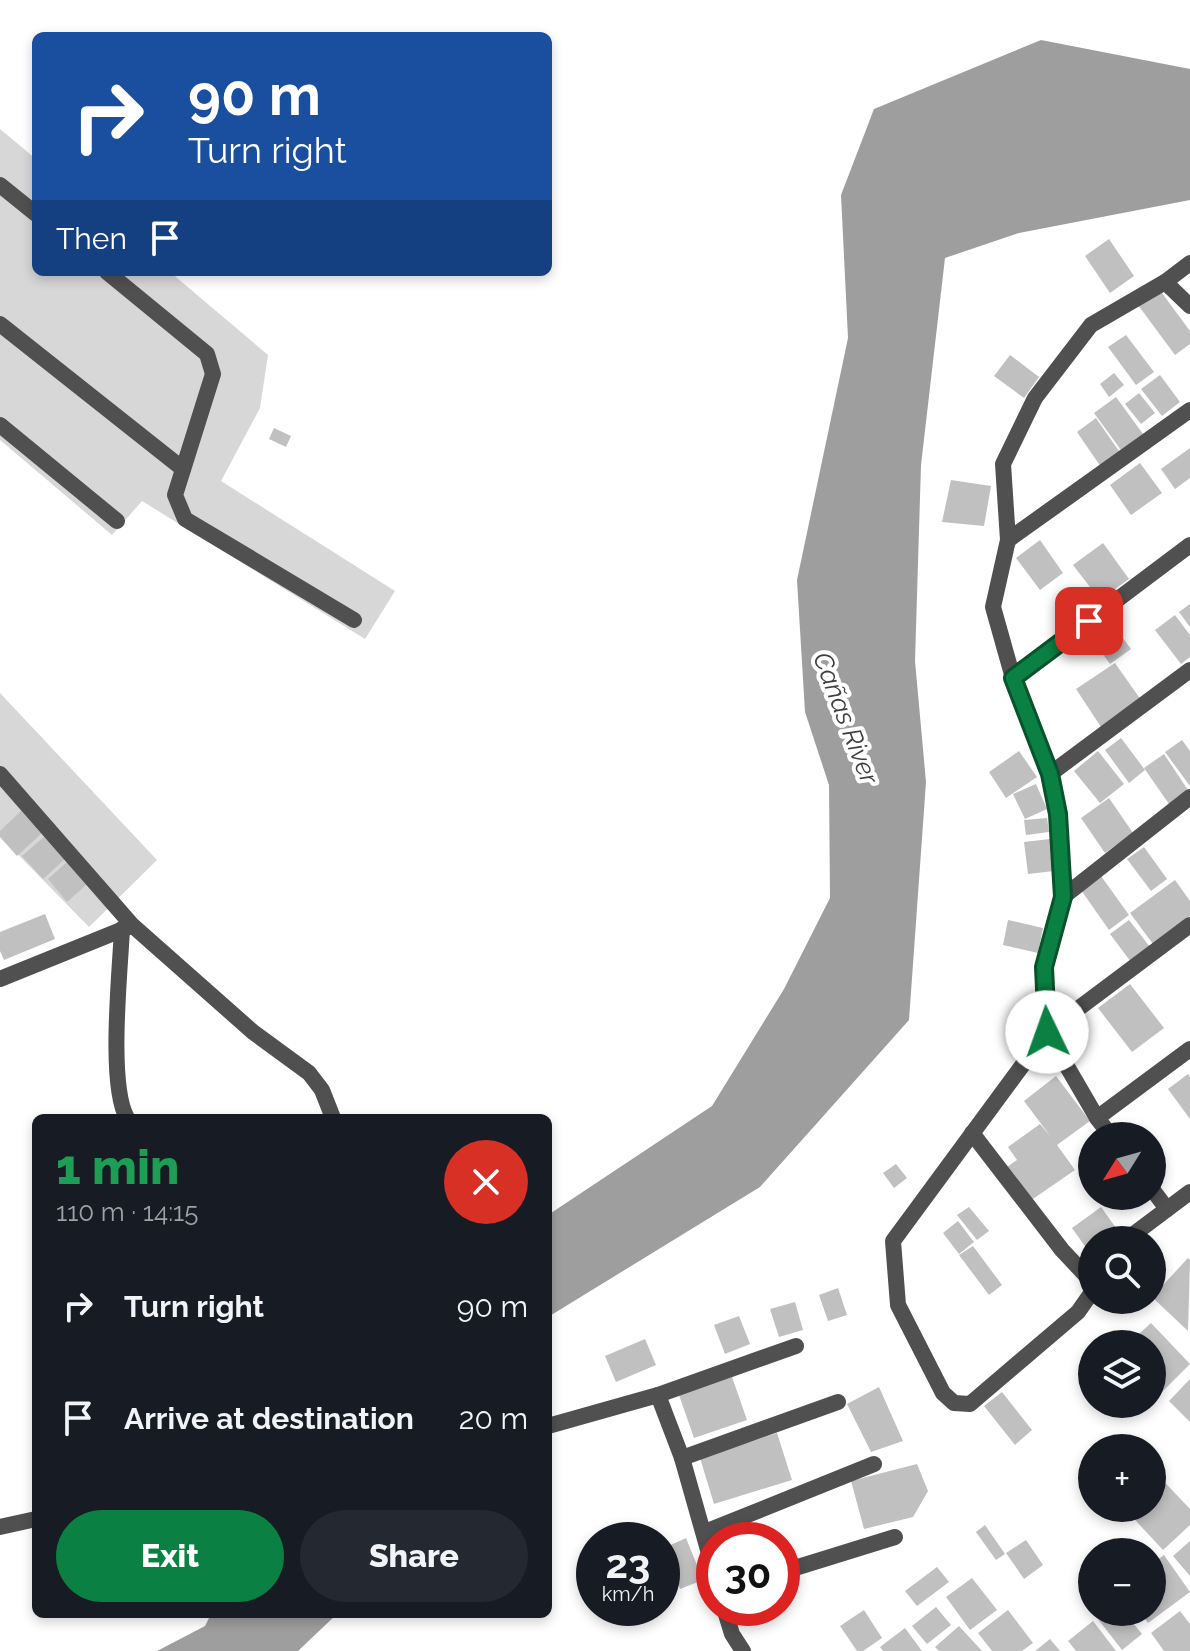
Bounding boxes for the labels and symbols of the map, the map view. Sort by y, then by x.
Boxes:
pin [1055,587,1123,655]
water label: Cañas River [807,648,885,789]
position arrow [1005,990,1089,1074]
north arrow [1078,1122,1166,1210]
speed limit sign: 30 [696,1522,800,1626]

